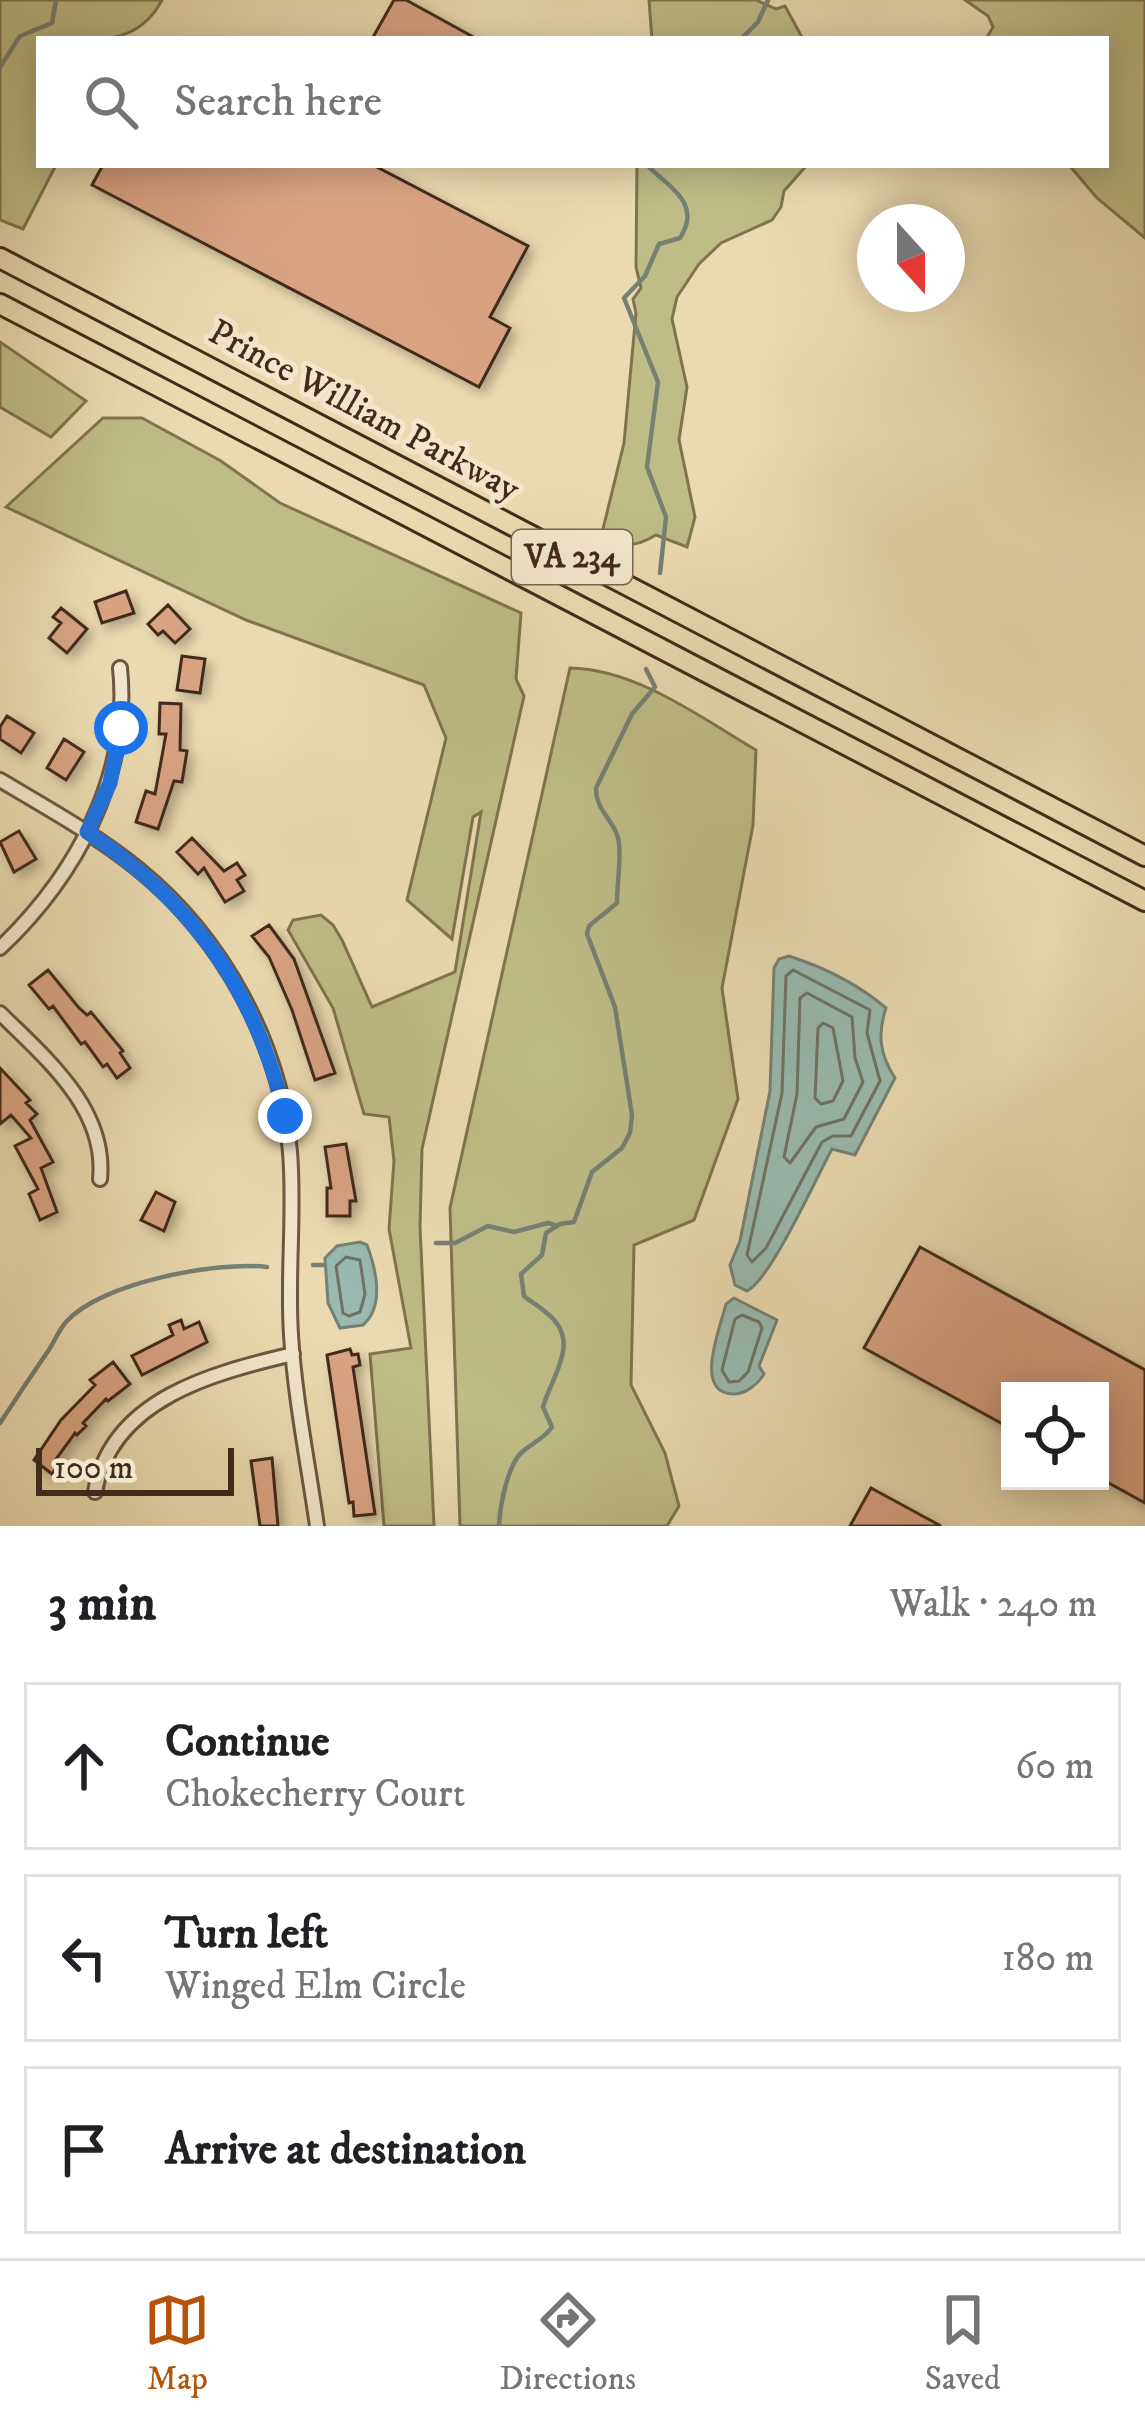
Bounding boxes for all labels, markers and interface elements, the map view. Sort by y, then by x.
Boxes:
search box [36,36,1109,168]
icon: search [78,69,144,135]
text: Search here [174,74,382,130]
north arrow [857,204,965,312]
street label: Prince William Parkway [201,310,528,513]
road number: VA 234 [512,530,632,584]
route start [94,701,148,755]
route end [258,1089,312,1143]
map controls [1001,1382,1109,1490]
button: locate [1001,1382,1109,1490]
scale bar [36,1442,234,1495]
text: 100 m [54,1448,133,1489]
text: 3 min [48,1572,156,1636]
text: Walk · 240 m [890,1580,1097,1629]
text: Continue [165,1714,330,1770]
icon: ahead [51,1733,117,1799]
text: 60 m [1015,1742,1094,1791]
text: Chokecherry Court [165,1770,465,1819]
text: Turn left [165,1906,328,1962]
icon: left [51,1925,117,1991]
text: 180 m [1002,1934,1094,1983]
text: Winged Elm Circle [165,1962,466,2011]
icon: arrive [51,2117,117,2183]
text: Arrive at destination [165,2122,526,2178]
tab: Map [144,2287,210,2400]
tab: Directions [499,2287,636,2400]
tab: Saved [925,2287,1001,2400]

